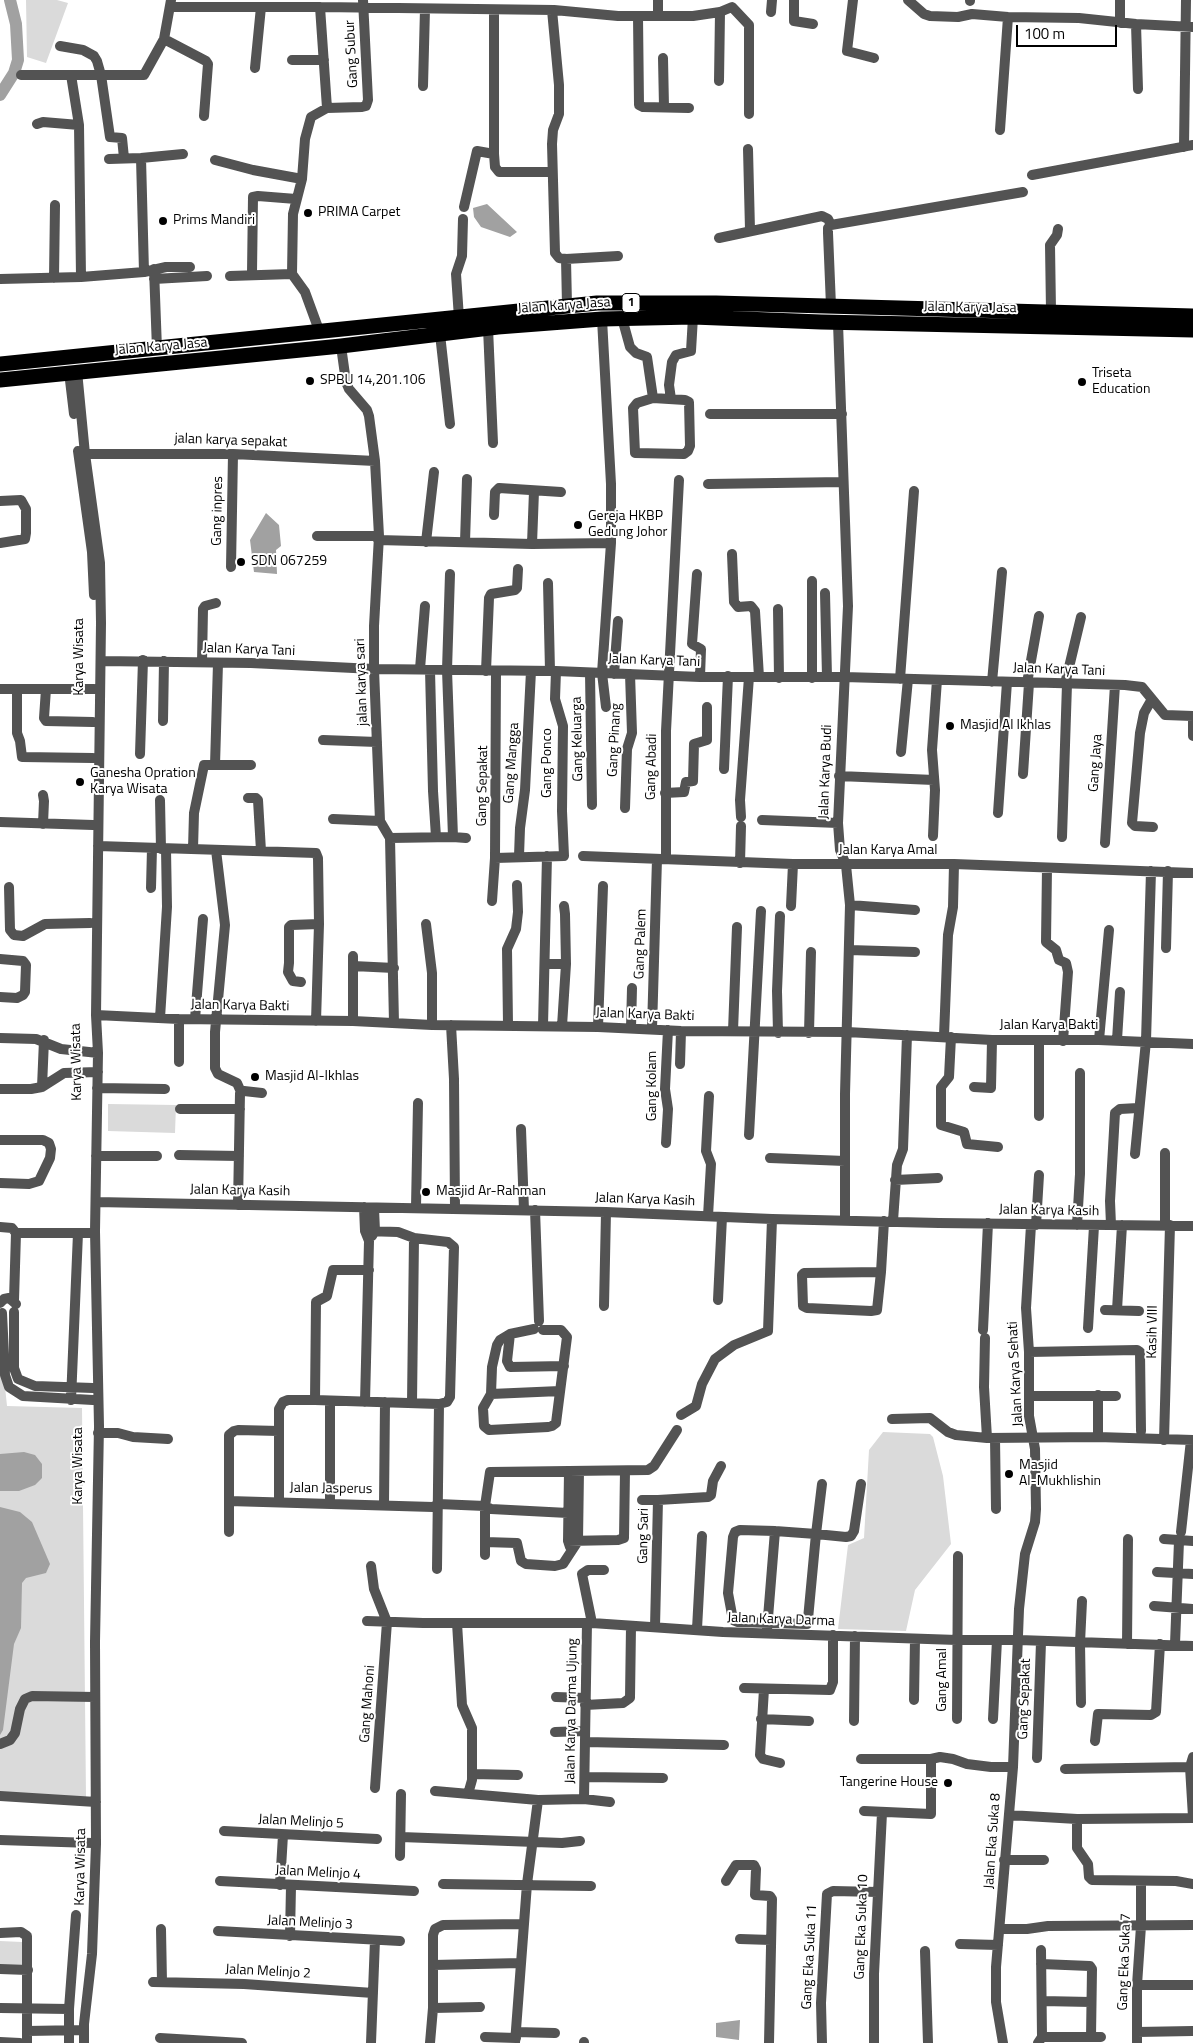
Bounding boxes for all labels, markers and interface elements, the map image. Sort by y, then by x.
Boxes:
scale bar [1018,15,1119,47]
street label: Gang Subur [342,20,362,88]
text: 100 m [1024,22,1065,45]
place label: PRIMA Carpet [318,205,400,221]
marker: PRIMA Carpet [302,207,314,219]
place label: Prims Mandiri [173,213,255,229]
marker: Prims Mandiri [157,215,169,227]
street label: Jalan Karya Jasa [517,294,611,318]
road number: 1 [622,294,640,312]
street label: Jalan Karya Jasa [923,299,1017,317]
street label: Jalan Karya Jasa [114,335,208,359]
place label: Triseta Education [1092,366,1150,398]
place label: SPBU 14,201.106 [320,373,425,389]
marker: SPBU 14,201.106 [304,375,316,387]
marker: Triseta Education [1076,376,1088,388]
street label: jalan karya sepakat [174,431,288,451]
street label: Gang inpres [209,476,227,546]
place label: Gereja HKBP Gedung Johor [588,509,667,542]
marker: Gereja HKBP Gedung Johor [572,519,584,531]
place label: SDN 067259 [251,554,327,570]
marker: SDN 067259 [235,556,247,568]
street label: Karya Wisata [72,618,88,696]
street label: jalan karya sari [352,638,372,726]
street label: Jalan Karya Tani [203,640,295,660]
street label: Jalan Karya Tani [608,651,700,671]
street label: Jalan Karya Tani [1013,660,1105,680]
street label: Gang Keluarga [569,696,587,782]
street label: Gang Pinang [605,703,625,777]
place label: Masjid Al Ikhlas [960,718,1051,734]
marker: Masjid Al Ikhlas [944,720,956,732]
street label: Gang Mangga [501,722,523,804]
street label: Jalan Karya Budi [816,724,836,820]
street label: Gang Ponco [540,728,556,798]
street label: Gang Jaya [1086,733,1106,793]
street label: Gang Abadi [643,734,661,800]
street label: Gang Sepakat [474,745,492,827]
place label: Ganesha Opration Karya Wisata [90,766,196,799]
marker: Ganesha Opration Karya Wisata [74,776,86,788]
street label: Jalan Karya Amal [839,843,937,859]
street label: Gang Palem [631,908,651,980]
street label: Jalan Karya Bakti [190,997,290,1015]
street label: Jalan Karya Bakti [595,1005,695,1025]
street label: Jalan Karya Bakti [1000,1018,1098,1034]
street label: Karya Wisata [68,1023,86,1101]
street label: Gang Kolam [645,1051,661,1121]
place label: Masjid Al-Ikhlas [265,1069,359,1085]
marker: Masjid Al-Ikhlas [249,1071,261,1083]
street label: Jalan Karya Kasih [190,1182,290,1200]
place label: Masjid Ar-Rahman [436,1184,546,1200]
marker: Masjid Ar-Rahman [420,1186,432,1198]
street label: Jalan Karya Kasih [594,1190,696,1210]
street label: Jalan Karya Kasih [999,1202,1099,1220]
street label: Kasih VIII [1144,1305,1162,1359]
street label: Jalan Karya Sehati [1005,1321,1027,1427]
street label: Karya Wisata [71,1427,87,1505]
place label: Masjid Al-Mukhlishin [1019,1458,1101,1490]
marker: Masjid Al-Mukhlishin [1003,1468,1015,1480]
street label: Jalan Jasperus [290,1480,372,1498]
street label: Gang Sari [635,1508,653,1564]
street label: Jalan Karya Darma [727,1610,835,1630]
street label: Jalan Karya Darma Ujung [562,1638,582,1784]
street label: Gang Amal [935,1648,951,1712]
street label: Gang Sepakat [1015,1658,1035,1740]
street label: Gang Mahoni [357,1665,379,1743]
place label: Tangerine House [840,1775,938,1791]
marker: Tangerine House [942,1777,954,1789]
street label: Jalan Eka Suka 8 [981,1793,1005,1889]
street label: Jalan Melinjo 5 [258,1811,344,1833]
street label: Karya Wisata [72,1828,90,1906]
street label: Jalan Melinjo 4 [275,1862,361,1884]
street label: Gang Eka Suka 10 [852,1874,872,1980]
street label: Gang Eka Suka 11 [799,1904,821,2010]
street label: Jalan Melinjo 3 [267,1912,353,1934]
street label: Gang Eka Suka 7 [1115,1913,1135,2011]
street label: Jalan Melinjo 2 [225,1961,311,1983]

